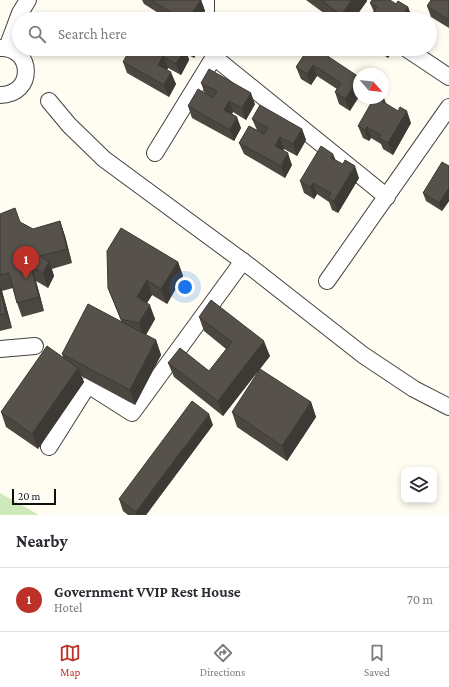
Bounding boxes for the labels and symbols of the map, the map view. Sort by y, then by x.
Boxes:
north arrow [353,68,389,104]
pin: 1 [13,246,39,279]
your location [175,277,195,297]
scale bar [12,487,56,506]

